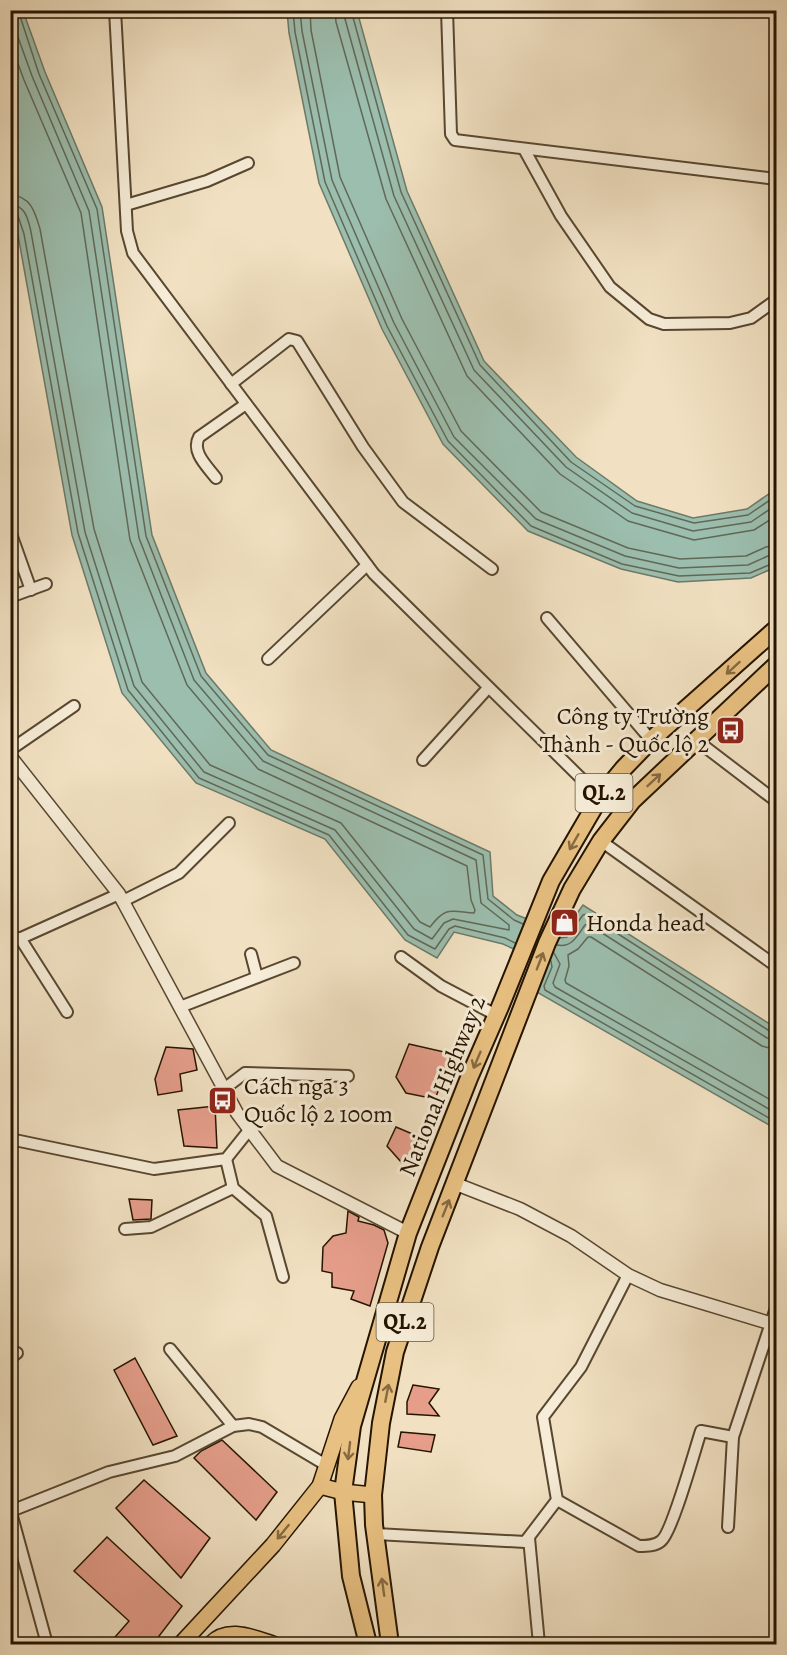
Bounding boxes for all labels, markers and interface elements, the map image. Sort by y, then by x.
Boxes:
one-way arrow [726,661,741,675]
place label: Công ty Trường Thành - Quốc lộ 2 [540,700,709,760]
bus stop icon: Công ty Trường Thành - Quốc lộ 2 [714,714,746,746]
one-way arrow [647,773,662,787]
road number: QL.2 [576,774,632,812]
one-way arrow [568,833,580,850]
shop icon: Honda head [549,907,581,939]
place label: Honda head [586,907,705,939]
one-way arrow [536,952,547,971]
street label: National Highway 2 [391,991,493,1181]
one-way arrow [470,1051,481,1069]
place label: Cách ngã 3 Quốc lộ 2 100m [244,1070,393,1130]
bus stop icon: Cách ngã 3 Quốc lộ 2 100m [207,1084,239,1116]
one-way arrow [441,1199,452,1218]
road number: QL.2 [376,1303,434,1341]
one-way arrow [382,1384,393,1404]
one-way arrow [343,1441,354,1461]
one-way arrow [277,1523,290,1539]
one-way arrow [377,1577,388,1597]

